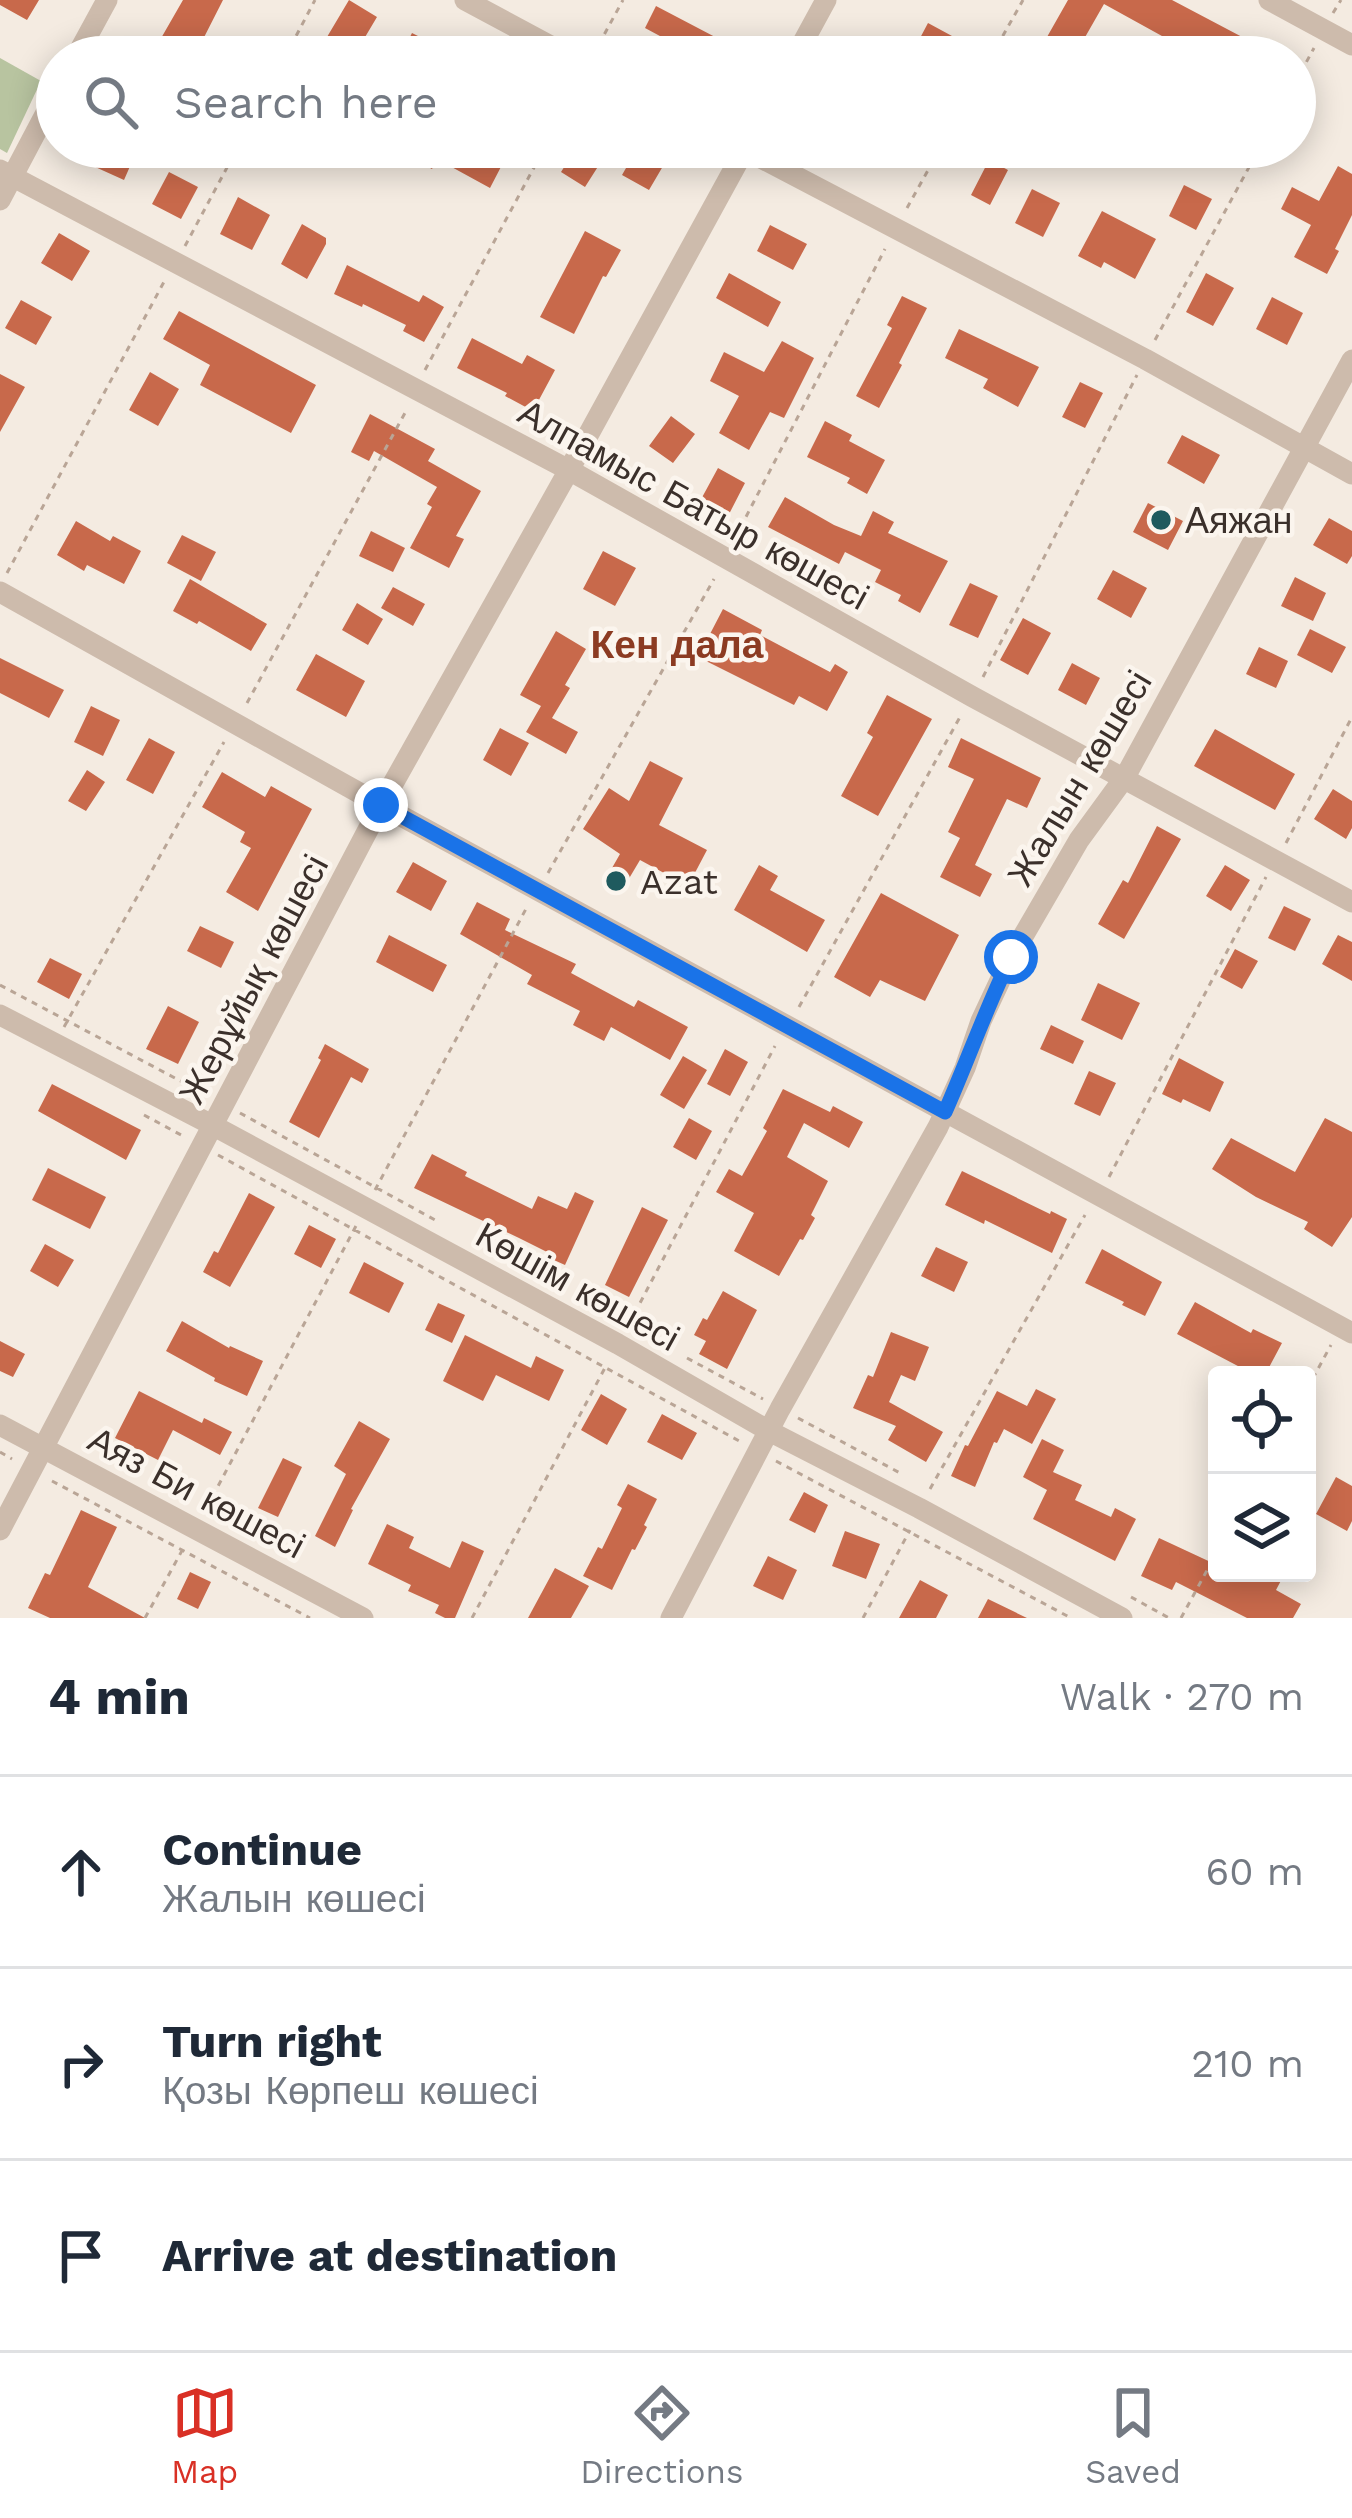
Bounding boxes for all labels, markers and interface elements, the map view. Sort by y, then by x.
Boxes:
search box [36,36,1316,168]
icon: search [78,69,144,135]
text: Search here [174,76,438,129]
street label: Алпамыс Батыр көшесі [511,391,876,619]
place label: Аяжан [1185,500,1293,542]
marker: Аяжан [1148,507,1174,533]
district label: Кен дала [590,622,764,667]
street label: Жалын көшесі [999,663,1161,894]
route end [354,778,408,832]
street label: Жерұйық көшесі [171,848,337,1111]
place label: Azat [640,861,718,903]
marker: Azat [603,868,629,894]
route start [984,930,1038,984]
street label: Көшім көшесі [469,1214,686,1360]
map controls [1208,1366,1316,1582]
button: locate [1208,1366,1316,1474]
street label: Аяз Би көшесі [81,1418,312,1568]
button: layers [1208,1474,1316,1582]
text: 4 min [48,1667,190,1726]
text: Walk · 270 m [1060,1674,1304,1719]
text: Continue [162,1823,362,1876]
icon: ahead [48,1839,114,1905]
text: 60 m [1206,1849,1304,1894]
text: Жалын көшесі [162,1876,426,1921]
text: Turn right [162,2015,382,2068]
icon: right [48,2031,114,2097]
text: 210 m [1191,2041,1304,2086]
text: Қозы Көрпеш көшесі [162,2068,539,2113]
icon: arrive [48,2223,114,2289]
text: Arrive at destination [162,2229,617,2282]
tab: Map [171,2380,238,2491]
tab: Directions [580,2380,743,2491]
tab: Saved [1085,2380,1181,2491]

